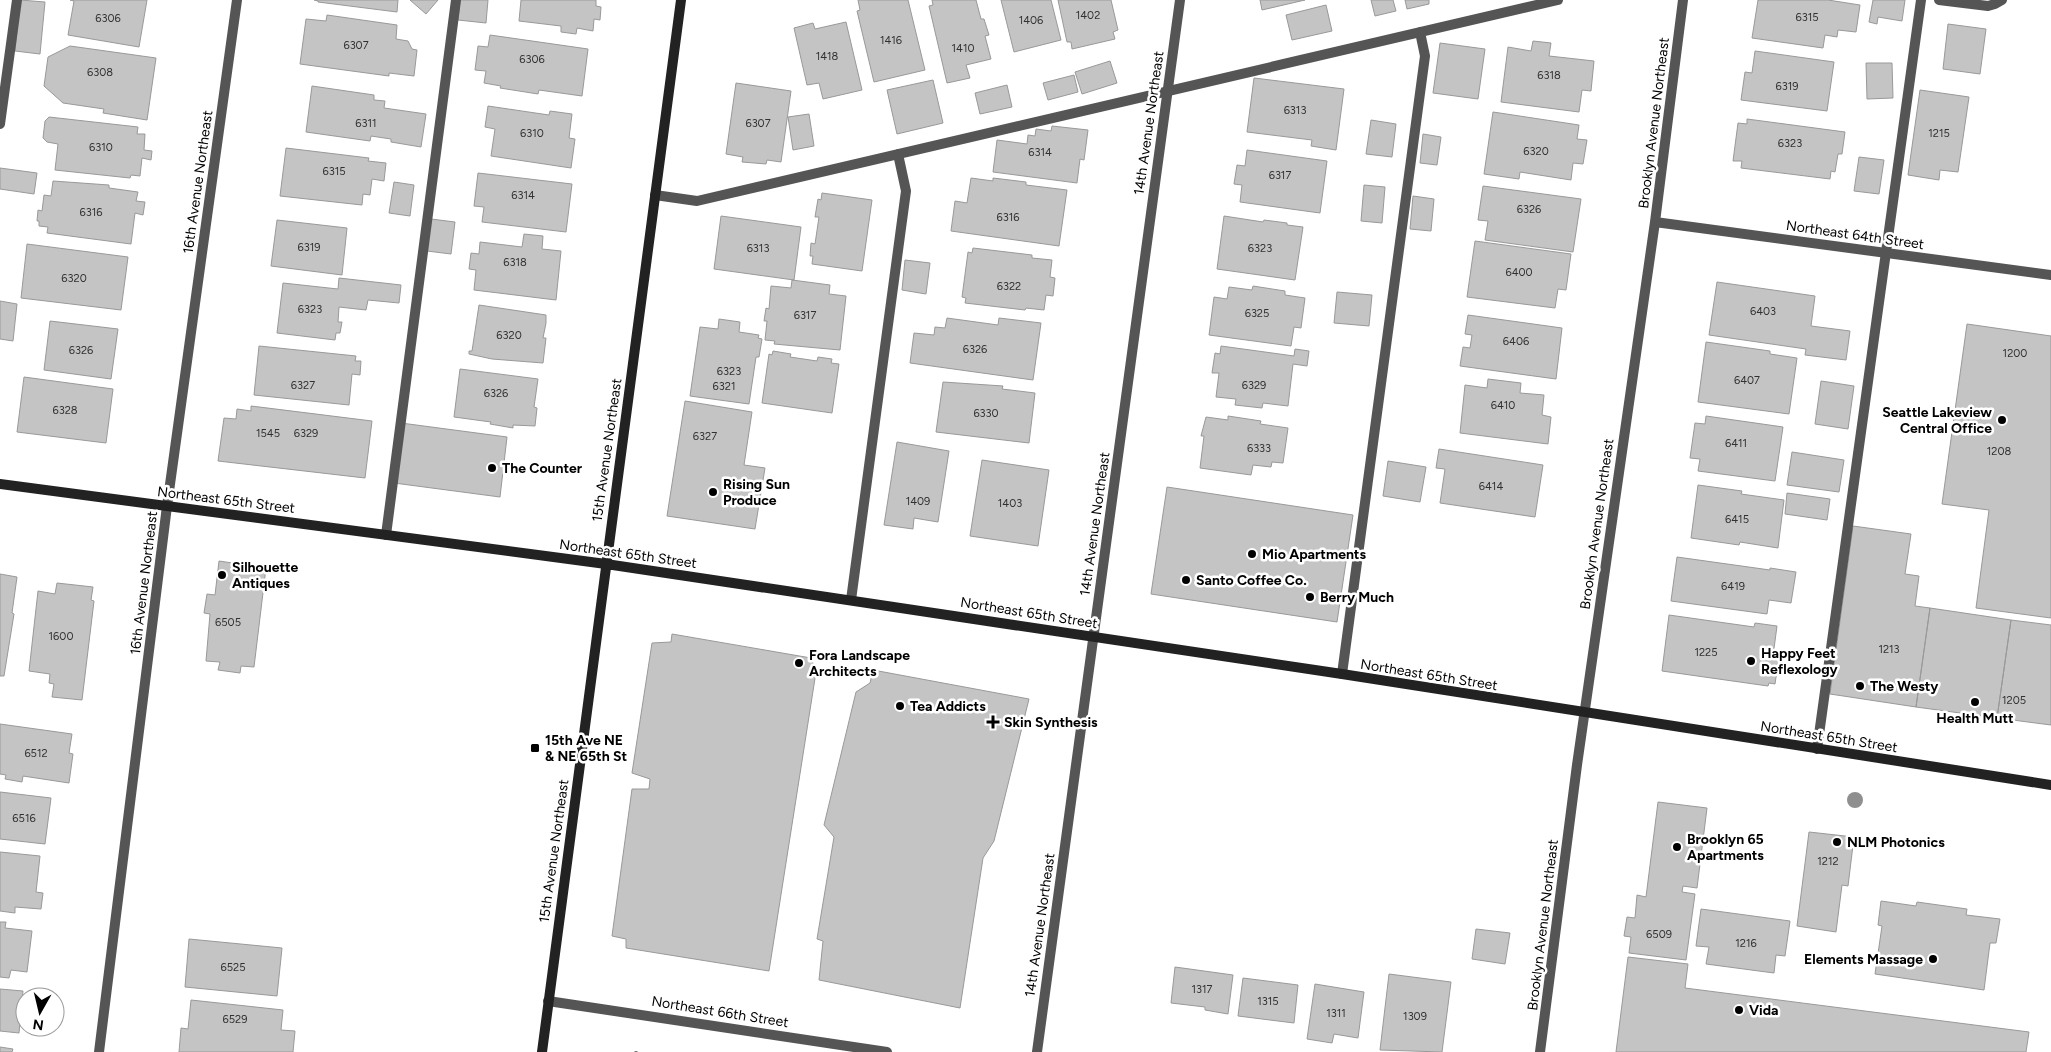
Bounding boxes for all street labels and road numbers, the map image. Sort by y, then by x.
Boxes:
street label: Brooklyn Avenue Northeast [1635,36,1673,210]
street label: 14th Avenue Northeast [1130,50,1168,196]
street label: 16th Avenue Northeast [180,109,216,255]
street label: Northeast 64th Street [1785,217,1925,253]
street label: 15th Avenue Northeast [589,377,625,523]
street label: Brooklyn Avenue Northeast [1577,438,1617,610]
street label: 14th Avenue Northeast [1076,451,1114,597]
street label: Northeast 65th Street [156,483,296,517]
street label: 16th Avenue Northeast [127,510,161,656]
street label: Northeast 65th Street [558,536,698,572]
street label: Northeast 65th Street [959,594,1099,632]
street label: Northeast 65th Street [1359,656,1499,694]
street label: Northeast 65th Street [1759,718,1899,756]
street label: 15th Avenue Northeast [536,778,572,924]
street label: Brooklyn Avenue Northeast [1524,838,1562,1012]
street label: 14th Avenue Northeast [1021,852,1059,998]
street label: Northeast 66th Street [650,993,790,1031]

